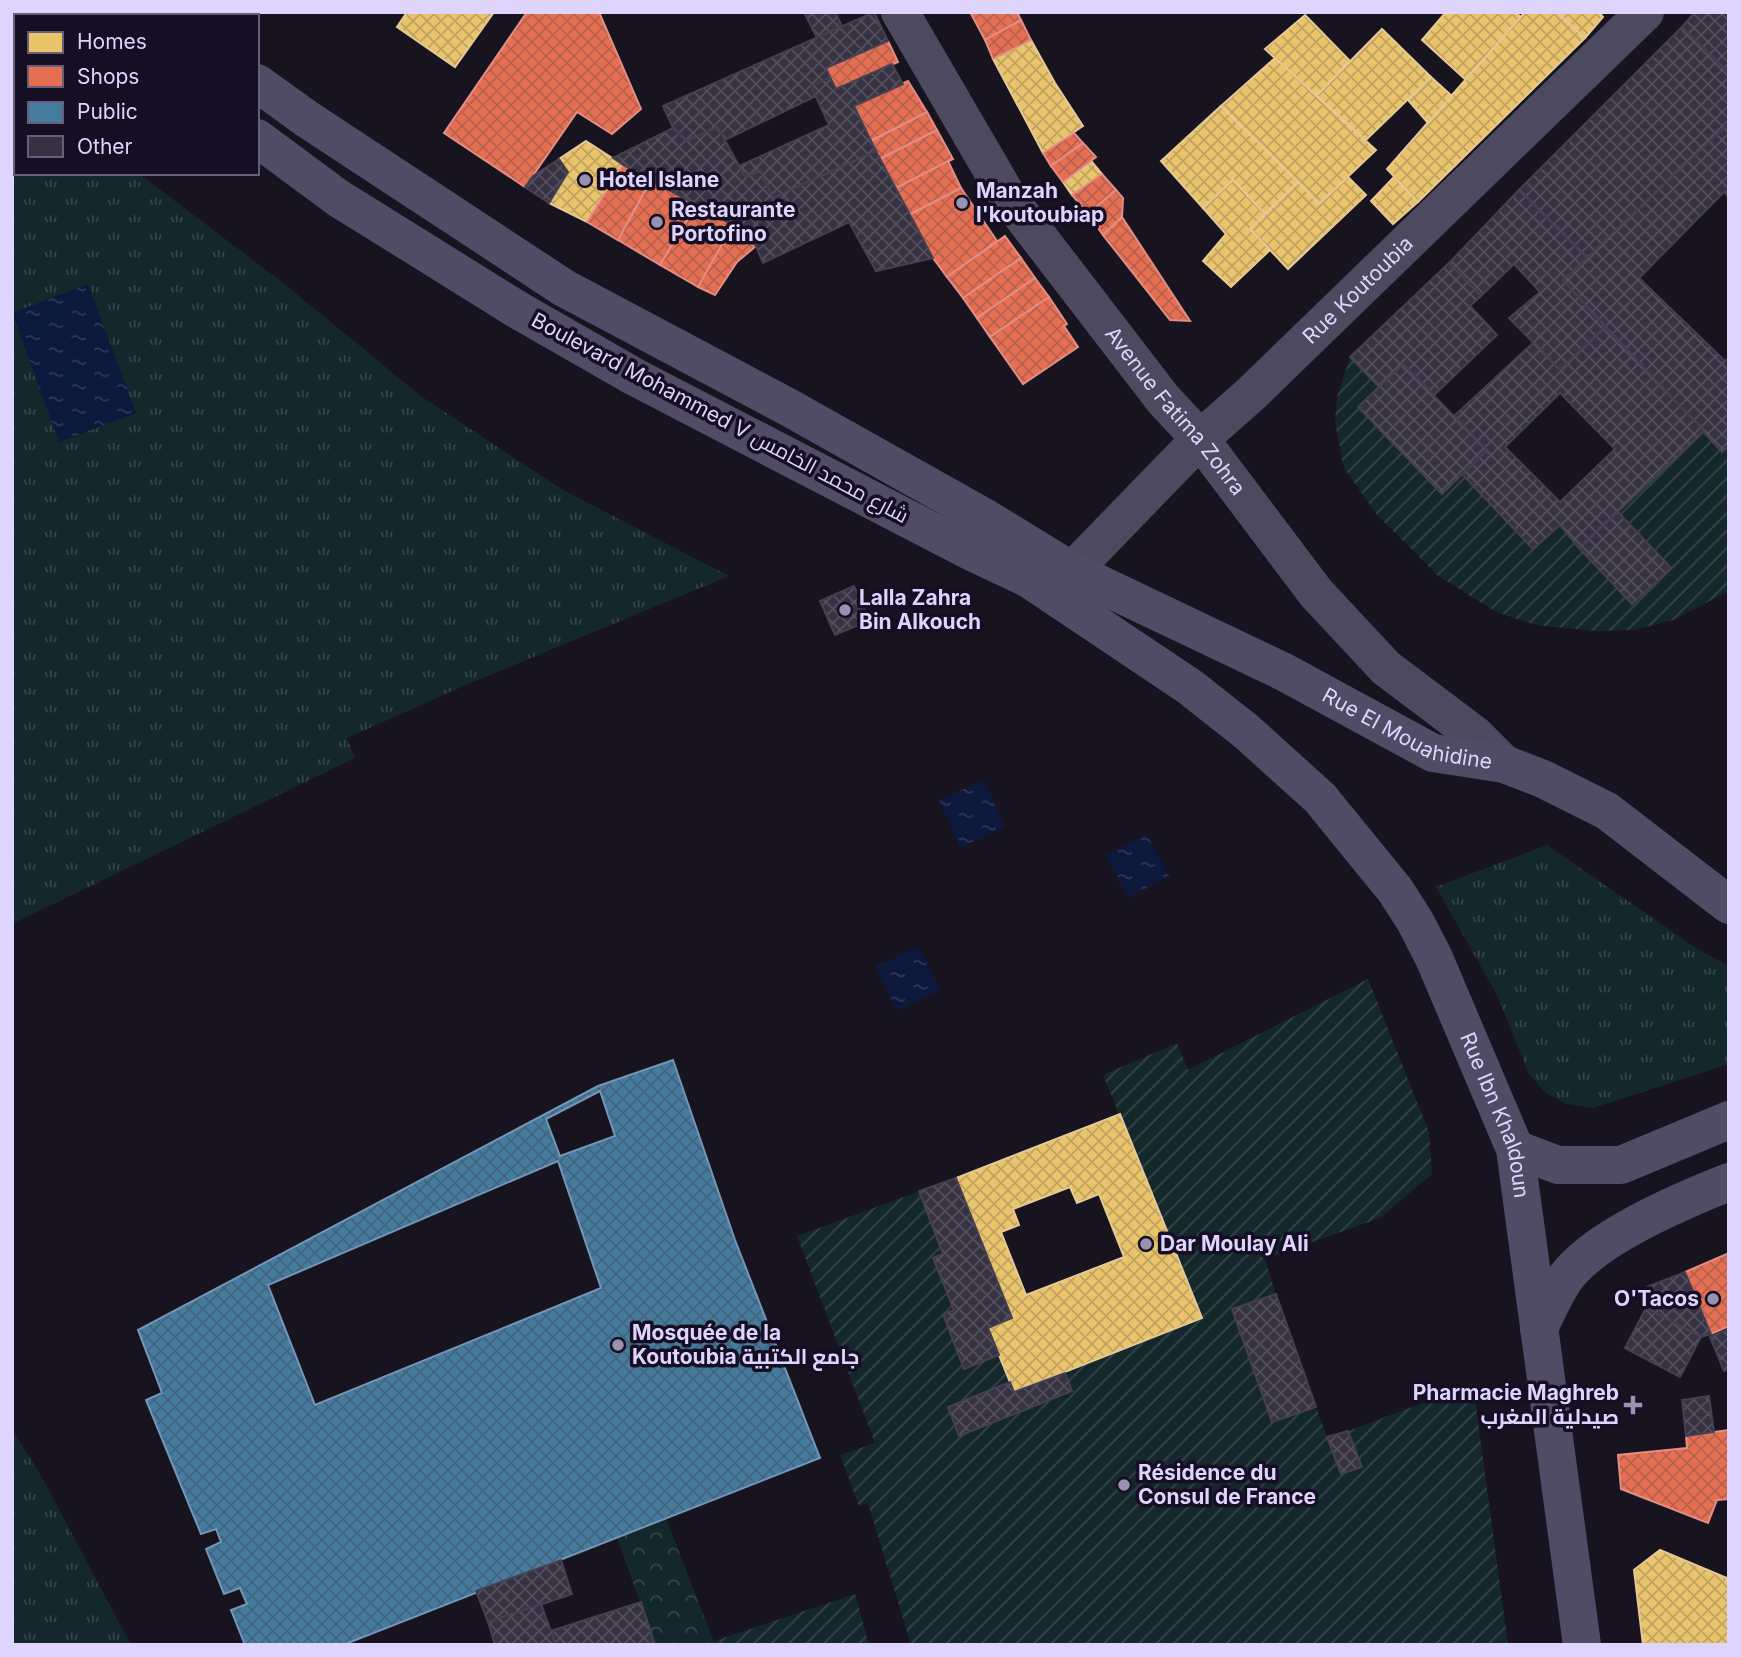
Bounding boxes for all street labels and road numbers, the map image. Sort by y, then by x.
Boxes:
street label: Rue Koutoubia [1297,231,1418,349]
street label: Boulevard Mohammed V شارع محمد الخامس [526,307,913,530]
street label: Avenue Fatima Zohra [1100,322,1251,500]
street label: Rue El Mouahidine [1318,682,1494,774]
street label: Rue Ibn Khaldoun [1455,1029,1534,1200]

